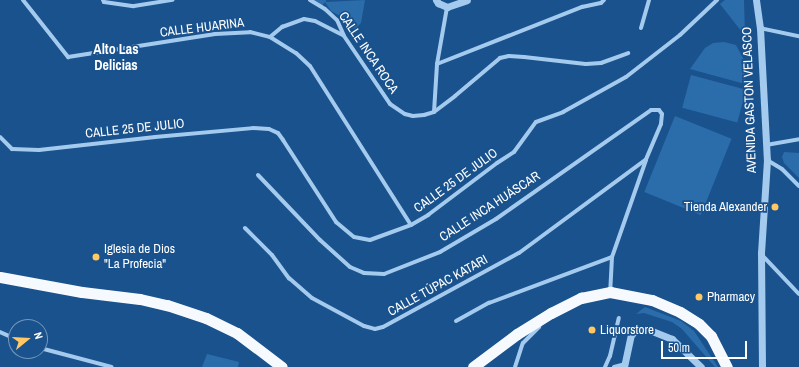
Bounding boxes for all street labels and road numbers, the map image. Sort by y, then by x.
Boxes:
street label: CALLE INCA ROCA [335,9,401,97]
street label: CALLE HUARINA [159,15,245,41]
street label: AVENIDA GASTON VELASCO [740,26,760,174]
street label: CALLE 25 DE JULIO [85,116,185,142]
street label: CALLE 25 DE JULIO [411,145,501,217]
street label: CALLE INCA HUÁSCAR [437,169,543,245]
street label: CALLE TÚPAC KATARI [385,252,491,320]

